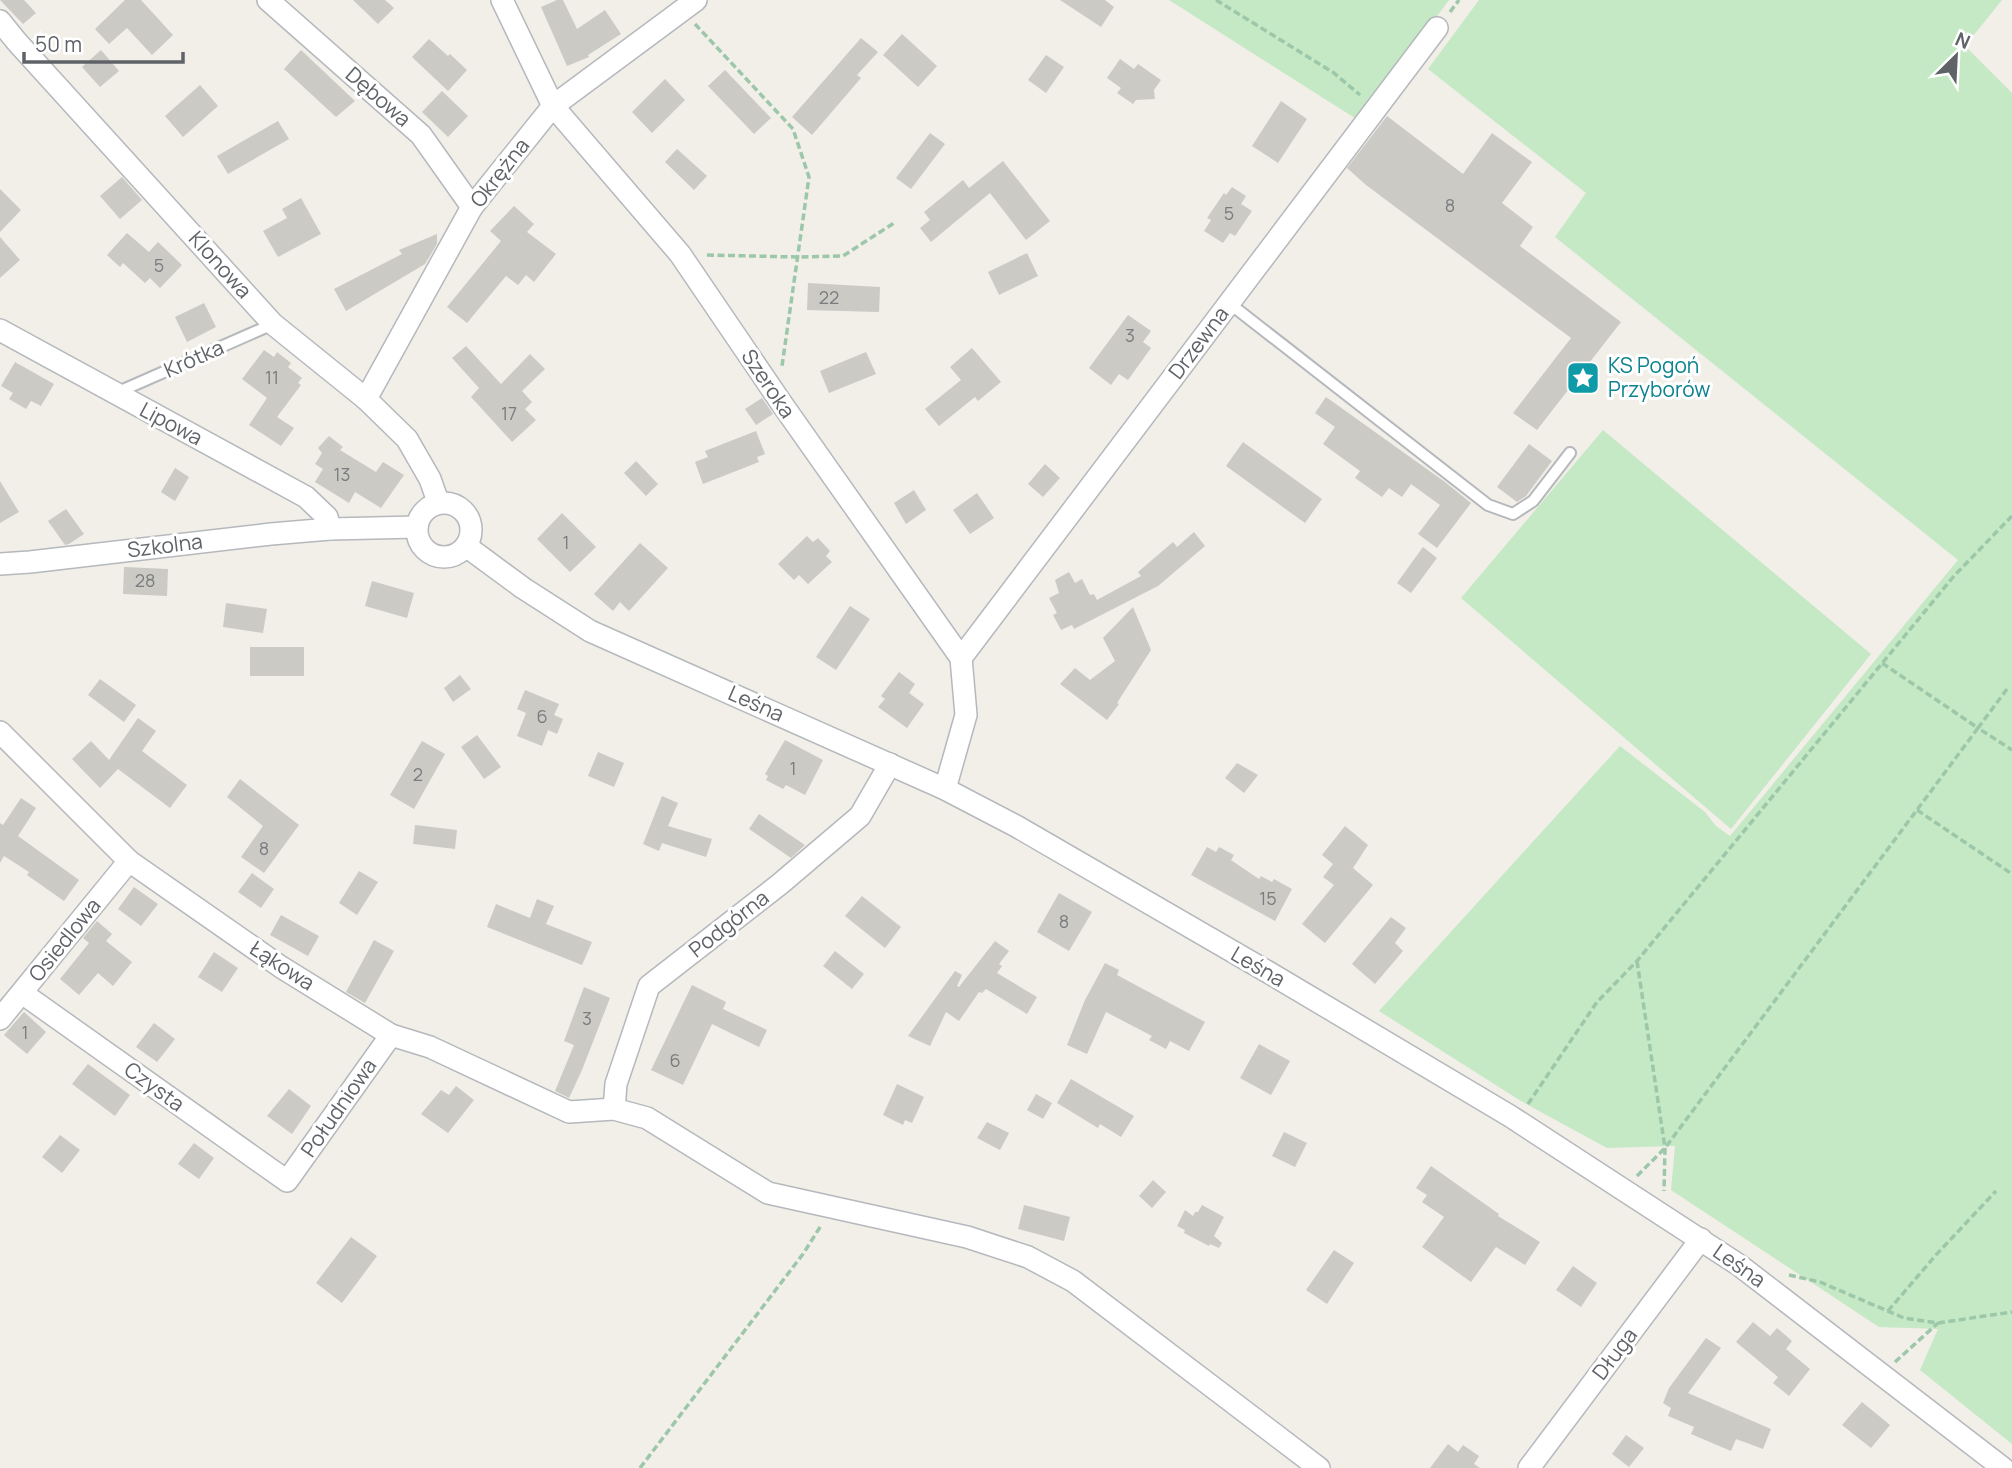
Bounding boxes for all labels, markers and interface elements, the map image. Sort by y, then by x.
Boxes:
scale bar [24,21,184,65]
north arrow [1921,21,1991,91]
text: N [1951,26,1974,55]
text: 50 m [35,30,82,58]
street label: Dębowa [340,60,417,132]
street label: Okrężna [463,132,535,213]
house number: 8 [1445,193,1455,217]
house number: 5 [1224,201,1234,225]
street label: Klonowa [183,225,258,304]
house number: 5 [154,253,164,277]
house number: 22 [819,285,839,309]
street label: Drzewna [1162,300,1235,384]
house number: 3 [1125,323,1135,347]
street label: Krótka [159,333,228,384]
street label: Szeroka [736,344,802,423]
place label: KS Pogoń Przyborów [1608,351,1710,403]
place icon: KS Pogoń Przyborów [1564,359,1602,397]
house number: 11 [265,365,279,389]
street label: Lipowa [135,395,208,451]
house number: 17 [501,401,517,425]
house number: 13 [334,462,350,486]
street label: Szkolna [126,526,204,564]
house number: 1 [562,530,570,554]
house number: 28 [135,568,155,592]
street label: Leśna [724,678,789,728]
house number: 6 [536,704,548,728]
house number: 1 [789,756,797,780]
house number: 2 [413,762,423,786]
house number: 8 [259,836,269,860]
street label: Podgórna [683,883,774,963]
house number: 15 [1259,886,1277,910]
street label: Osiedlowa [22,892,107,987]
house number: 8 [1059,909,1069,933]
street label: Łąkowa [245,934,320,996]
street label: Leśna [1226,939,1291,993]
house number: 3 [582,1006,592,1030]
house number: 1 [21,1020,29,1044]
house number: 6 [669,1048,681,1072]
street label: Południowa [294,1053,382,1162]
street label: Czysta [119,1055,190,1117]
street label: Leśna [1708,1237,1771,1293]
street label: Długa [1585,1322,1643,1385]

